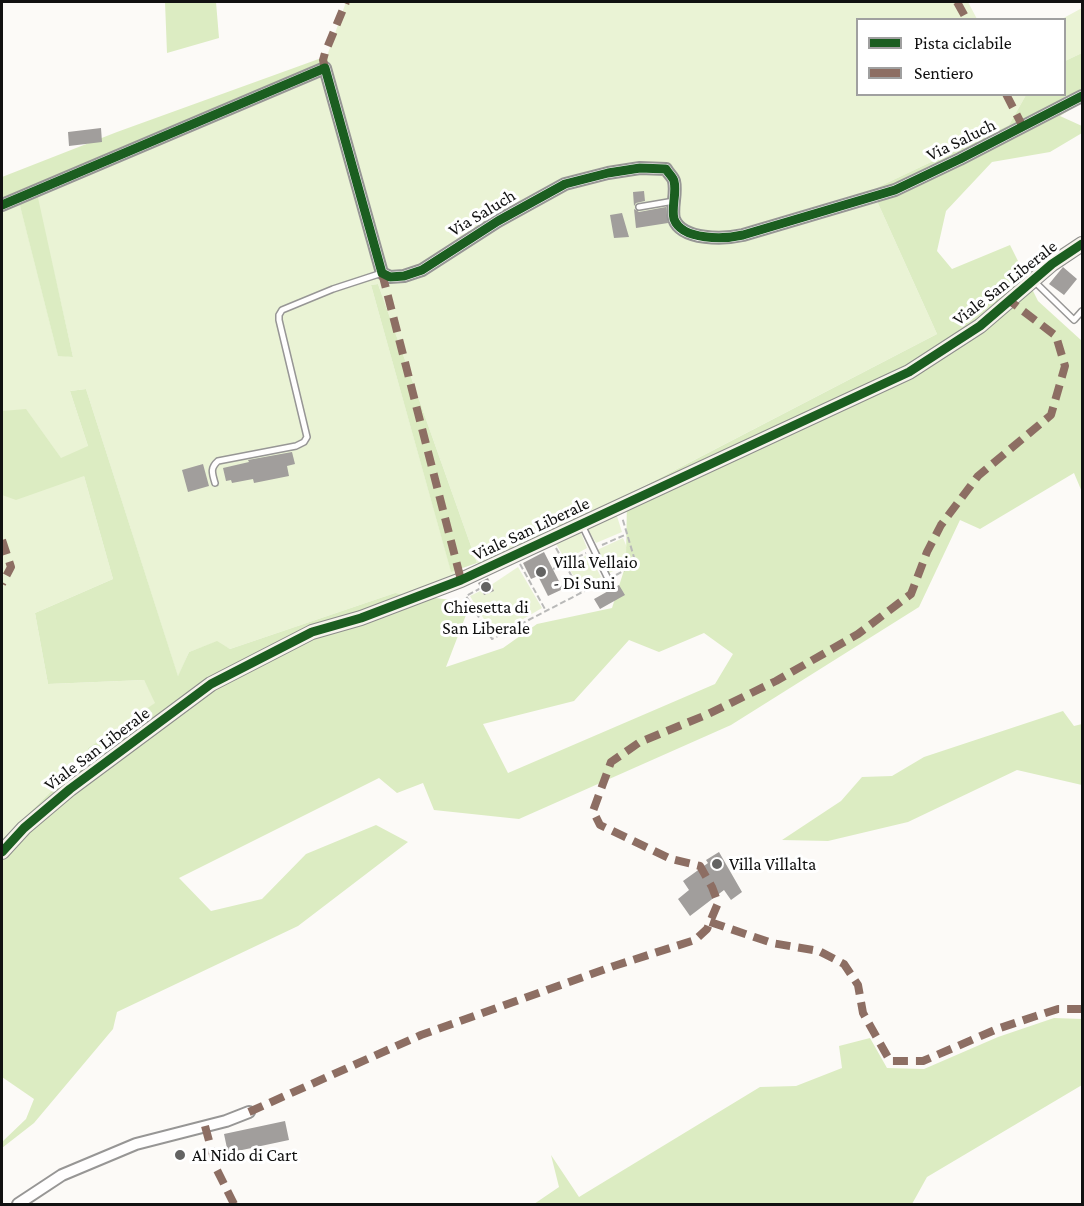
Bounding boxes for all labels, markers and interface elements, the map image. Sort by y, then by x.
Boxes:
legend [856,18,1066,96]
text: Pista ciclabile [914,33,1012,53]
text: Sentiero [914,63,974,83]
street label: Via Saluch [923,114,999,166]
street label: Via Saluch [445,185,519,241]
street label: Viale San Liberale [948,235,1062,331]
street label: Viale San Liberale [469,492,593,566]
place label: Villa Vellaio - Di Suni [553,551,638,594]
marker: Villa Vellaio - Di Suni [534,565,548,579]
marker: Chiesetta di San Liberale [479,580,493,594]
place label: Chiesetta di San Liberale [442,596,530,638]
street label: Viale San Liberale [40,702,154,796]
place label: Villa Villalta [729,853,816,875]
marker: Villa Villalta [710,857,724,871]
place label: Al Nido di Cart [192,1144,297,1166]
marker: Al Nido di Cart [173,1148,187,1162]

